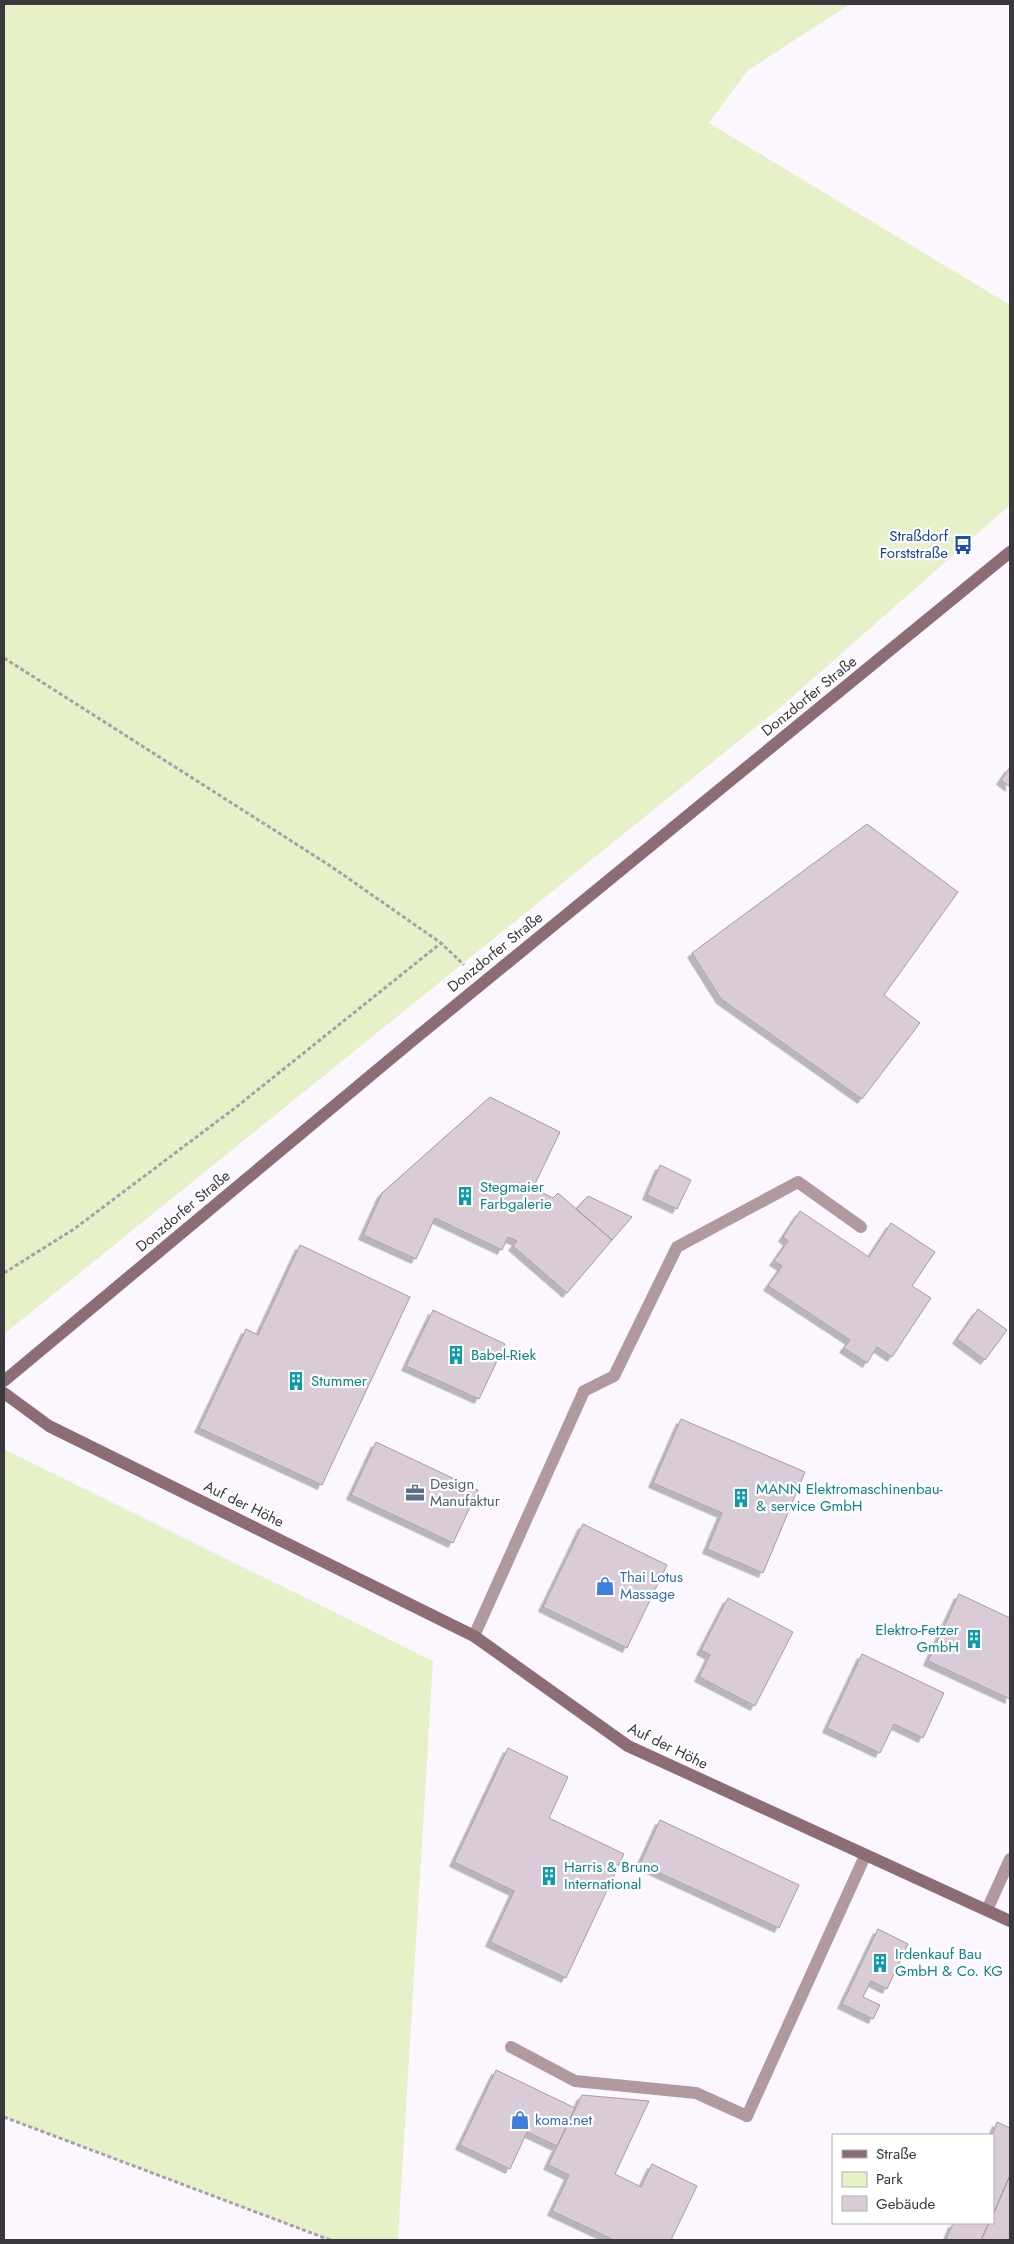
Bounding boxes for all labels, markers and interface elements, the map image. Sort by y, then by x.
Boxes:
place label: Straßdorf Forststraße [880,525,949,564]
bus stop icon: Straßdorf Forststraße [952,534,974,556]
street label: Donzdorfer Straße [757,650,862,741]
street label: Donzdorfer Straße [443,906,548,997]
street label: Donzdorfer Straße [131,1165,235,1257]
place label: Stegmaier Farbgalerie [480,1176,552,1215]
building icon: Stegmaier Farbgalerie [454,1185,476,1207]
building icon: Babel-Riek [445,1344,467,1366]
place label: Babel-Riek [471,1344,536,1366]
building icon: Stummer [285,1370,307,1392]
place label: Stummer [311,1370,368,1392]
place label: Design Manufaktur [430,1473,501,1512]
street label: Auf der Höhe [200,1475,288,1533]
place label: MANN Elektromaschinenbau- & service GmbH [756,1478,944,1517]
office icon: Design Manufaktur [404,1482,426,1504]
building icon: MANN Elektromaschinenbau- & service GmbH [730,1487,752,1509]
place label: Thai Lotus Massage [620,1566,683,1605]
shop icon: Thai Lotus Massage [594,1575,616,1597]
place label: Elektro-Fetzer GmbH [875,1619,960,1658]
building icon: Elektro-Fetzer GmbH [963,1628,985,1650]
street label: Auf der Höhe [624,1717,712,1775]
place label: Harris & Bruno International [564,1856,659,1895]
building icon: Harris & Bruno International [538,1865,560,1887]
place label: Irdenkauf Bau GmbH & Co. KG [895,1943,1003,1982]
building icon: Irdenkauf Bau GmbH & Co. KG [869,1952,891,1974]
shop icon: koma.net [509,2109,531,2131]
place label: koma.net [535,2109,593,2131]
legend [832,2134,994,2224]
text: Straße [876,2143,917,2165]
text: Park [876,2168,903,2190]
text: Gebäude [876,2193,936,2215]

